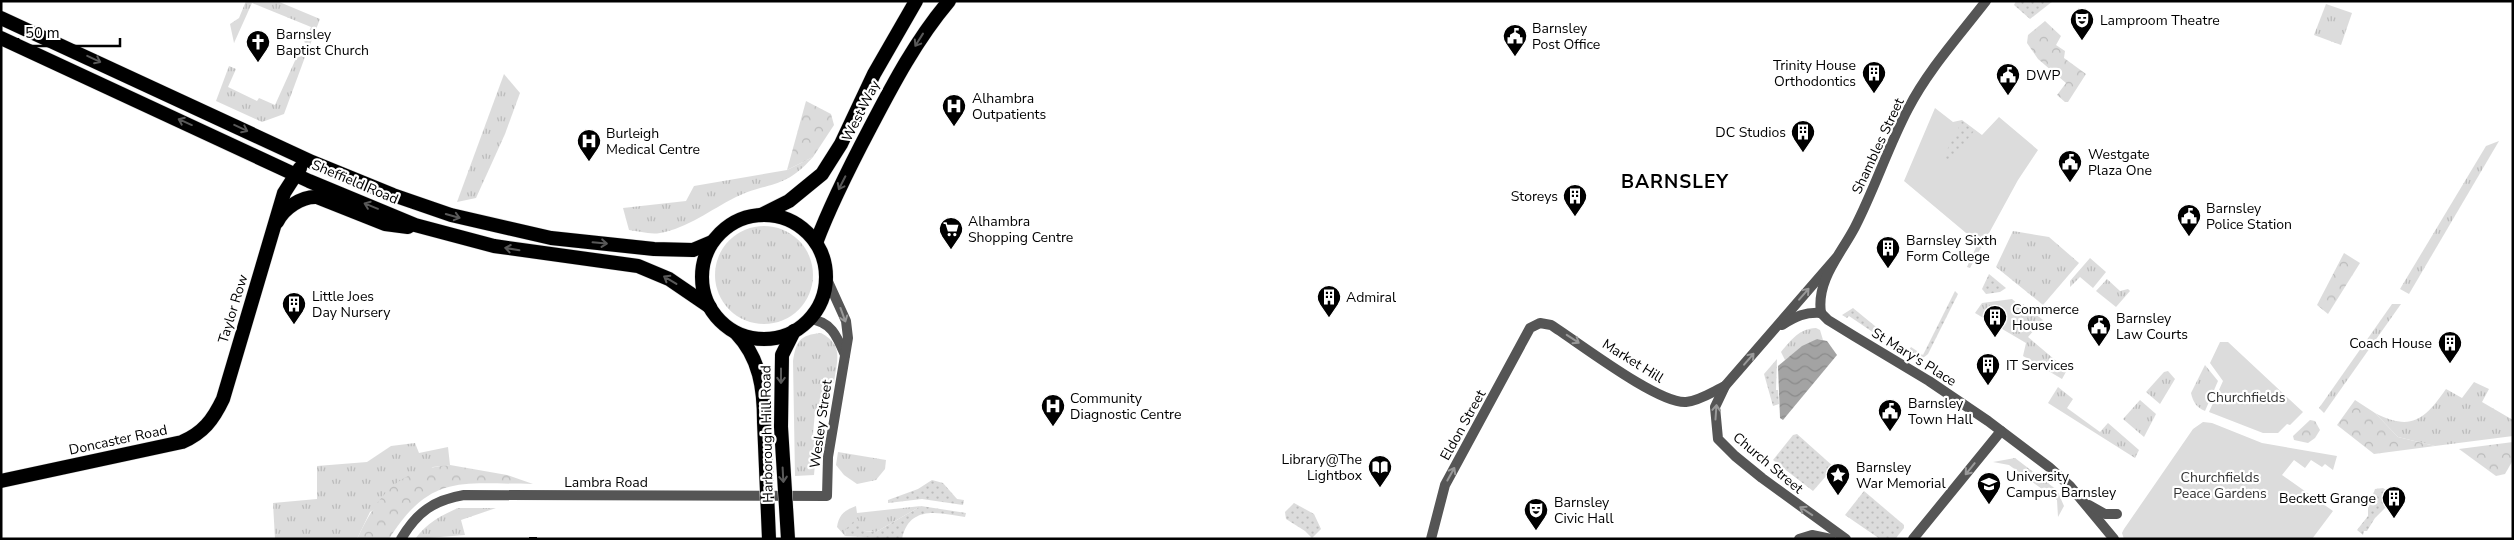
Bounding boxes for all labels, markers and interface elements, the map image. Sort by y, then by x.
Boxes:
theatre icon: Lamproom Theatre [2069,7,2095,41]
place label: Lamproom Theatre [2100,11,2220,30]
scale bar [18,15,120,47]
place label: Barnsley Post Office [1532,19,1600,54]
text: 50 m [25,23,60,43]
public building icon: Barnsley Post Office [1502,23,1528,57]
place label: Barnsley Baptist Church [276,25,369,60]
church icon: Barnsley Baptist Church [245,29,271,63]
one-way arrow [914,33,924,47]
one-way arrow [86,54,101,64]
place label: Trinity House Orthodontics [1773,56,1856,91]
building icon: Trinity House Orthodontics [1861,60,1887,94]
public building icon: DWP [1995,62,2021,96]
place label: DWP [2026,66,2061,85]
street label: West Way [837,76,885,145]
place label: Alhambra Outpatients [972,89,1047,124]
hospital icon: Alhambra Outpatients [941,93,967,127]
street label: Shambles Street [1847,95,1909,197]
one-way arrow [178,117,193,126]
building icon: DC Studios [1790,119,1816,153]
one-way arrow [233,123,248,133]
place label: DC Studios [1715,123,1786,142]
place label: Burleigh Medical Centre [606,124,700,159]
hospital icon: Burleigh Medical Centre [576,128,602,162]
place label: Westgate Plaza One [2088,145,2152,180]
public building icon: Westgate Plaza One [2057,149,2083,183]
street label: Sheffield Road [309,155,401,209]
district label: BARNSLEY [1621,169,1729,195]
one-way arrow [837,175,847,190]
building icon: Storeys [1562,183,1588,217]
place label: Storeys [1511,187,1558,206]
place label: Barnsley Police Station [2206,199,2292,234]
one-way arrow [364,201,379,211]
public building icon: Barnsley Police Station [2176,203,2202,237]
one-way arrow [445,211,461,221]
place label: Alhambra Shopping Centre [968,212,1073,247]
supermarket icon: Alhambra Shopping Centre [938,216,964,250]
place label: Barnsley Sixth Form College [1906,231,1997,266]
building icon: Barnsley Sixth Form College [1875,235,1901,269]
one-way arrow [591,239,607,248]
one-way arrow [504,244,520,254]
street label: Taylor Row [214,272,253,346]
one-way arrow [663,275,677,285]
building icon: Admiral [1316,284,1342,318]
place label: Little Joes Day Nursery [312,287,391,322]
one-way arrow [1798,287,1809,300]
place label: Admiral [1346,288,1397,307]
building icon: Little Joes Day Nursery [281,291,307,325]
place label: Commerce House [2012,300,2079,335]
building icon: Commerce House [1982,304,2008,338]
one-way arrow [839,307,848,322]
place label: Barnsley Law Courts [2116,309,2188,344]
public building icon: Barnsley Law Courts [2086,313,2112,347]
street label: St Mary's Place [1868,323,1960,391]
building icon: Coach House [2437,330,2463,364]
one-way arrow [1566,334,1580,344]
place label: Coach House [2349,334,2432,353]
street label: Market Hill [1599,335,1668,388]
one-way arrow [1743,352,1755,365]
building icon: IT Services [1975,352,2001,386]
place label: IT Services [2006,356,2074,375]
street label: Harborough Hill Road [756,365,778,503]
one-way arrow [776,368,786,384]
street label: Wesley Street [805,378,837,469]
street label: Eldon Street [1436,386,1490,464]
park label: Churchfields [2207,388,2286,407]
place label: Community Diagnostic Centre [1070,389,1182,424]
hospital icon: Community Diagnostic Centre [1040,393,1066,427]
place label: Barnsley Town Hall [1908,394,1974,429]
public building icon: Barnsley Town Hall [1877,398,1903,432]
one-way arrow [1712,404,1721,420]
street label: Doncaster Road [67,420,169,460]
street label: Church Street [1729,428,1807,498]
place label: Library@The Lightbox [1282,450,1363,485]
library icon: Library@The Lightbox [1367,454,1393,488]
place label: Barnsley War Memorial [1856,458,1947,493]
place icon: Barnsley War Memorial [1825,462,1851,496]
one-way arrow [1965,462,1976,475]
one-way arrow [779,467,788,483]
one-way arrow [1446,467,1456,482]
place label: University Campus Barnsley [2006,467,2117,502]
park label: Churchfields Peace Gardens [2173,468,2267,503]
school or university icon: University Campus Barnsley [1976,471,2002,505]
street label: Lambra Road [564,473,648,492]
building icon: Beckett Grange [2381,485,2407,519]
place label: Beckett Grange [2279,489,2376,508]
place label: Barnsley Civic Hall [1554,493,1614,528]
theatre icon: Barnsley Civic Hall [1523,497,1549,531]
one-way arrow [1799,506,1813,516]

